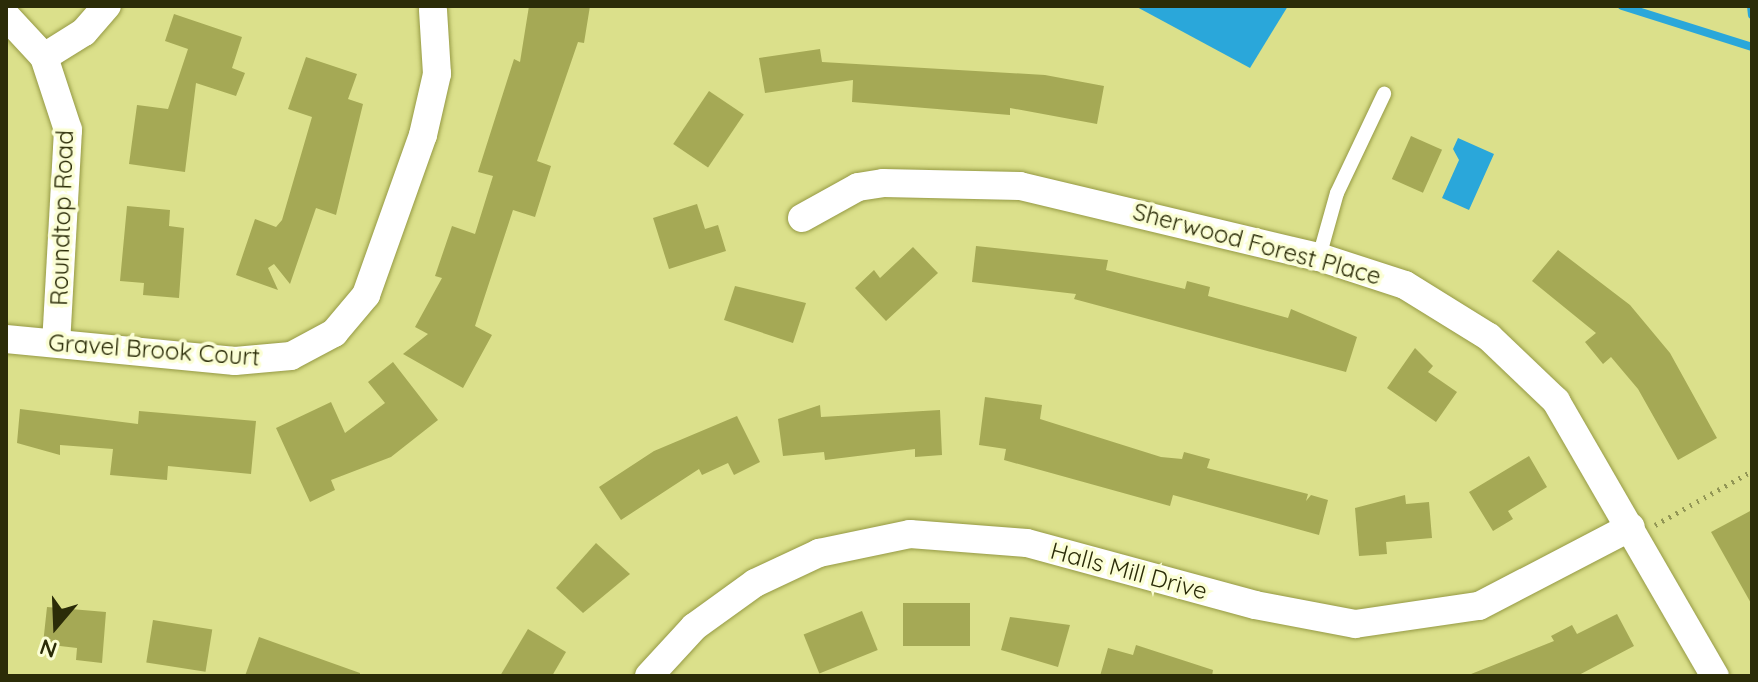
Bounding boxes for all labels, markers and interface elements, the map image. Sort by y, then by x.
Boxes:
street label: Roundtop Road [45,130,79,306]
street label: Sherwood Forest Place [1130,197,1384,291]
street label: Gravel Brook Court [47,328,261,372]
street label: Halls Mill Drive [1048,536,1210,606]
north arrow [16,586,96,666]
text: N [36,633,60,665]

